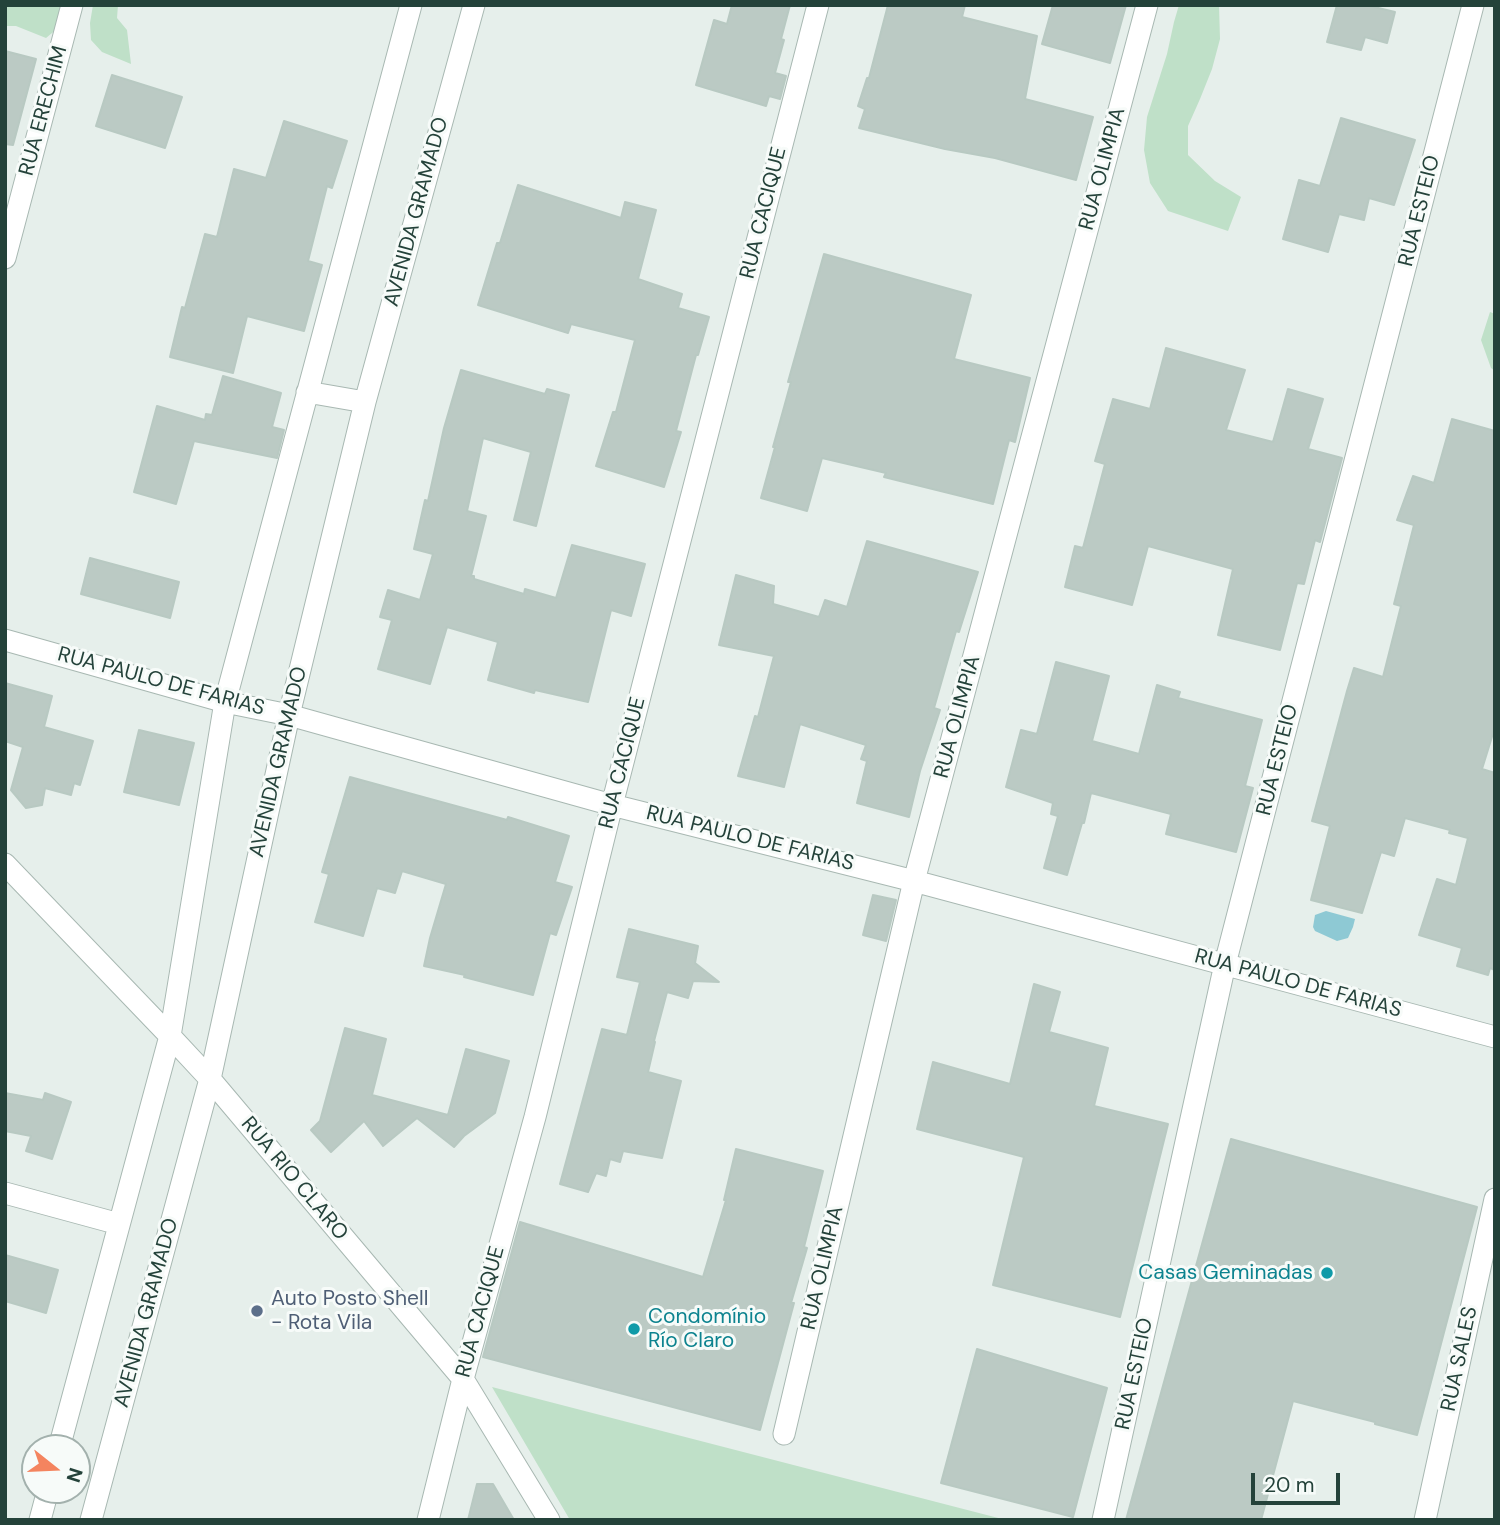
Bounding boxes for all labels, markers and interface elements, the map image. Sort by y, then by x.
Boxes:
street label: RUA ERECHIM [15,43,73,179]
street label: RUA OLIMPIA [1075,105,1131,233]
street label: AVENIDA GRAMADO [380,115,454,309]
street label: RUA CACIQUE [735,145,793,281]
street label: RUA ESTEIO [1394,153,1446,269]
street label: RUA PAULO DE FARIAS [55,642,267,722]
street label: RUA OLIMPIA [930,653,986,781]
street label: AVENIDA GRAMADO [245,664,313,860]
street label: RUA CACIQUE [594,695,652,831]
street label: RUA ESTEIO [1252,702,1304,818]
street label: RUA PAULO DE FARIAS [644,801,856,877]
street label: RUA PAULO DE FARIAS [1192,944,1404,1024]
street label: RUA RIO CLARO [235,1112,353,1246]
street label: RUA OLIMPIA [797,1204,849,1332]
street label: AVENIDA GRAMADO [110,1216,184,1410]
street label: RUA CACIQUE [451,1244,511,1380]
place label: Casas Geminadas [1138,1260,1313,1286]
marker: Casas Geminadas [1319,1265,1335,1281]
place label: Auto Posto Shell - Rota Vila [271,1286,428,1336]
marker: Auto Posto Shell - Rota Vila [249,1303,265,1319]
place label: Condomínio Río Claro [648,1304,766,1354]
street label: RUA SALES [1437,1304,1483,1414]
street label: RUA ESTEIO [1111,1316,1159,1432]
marker: Condomínio Río Claro [626,1321,642,1337]
north arrow [21,1434,91,1504]
scale bar [1255,1458,1344,1502]
text: N [61,1465,89,1485]
text: 20 m [1264,1471,1315,1499]

